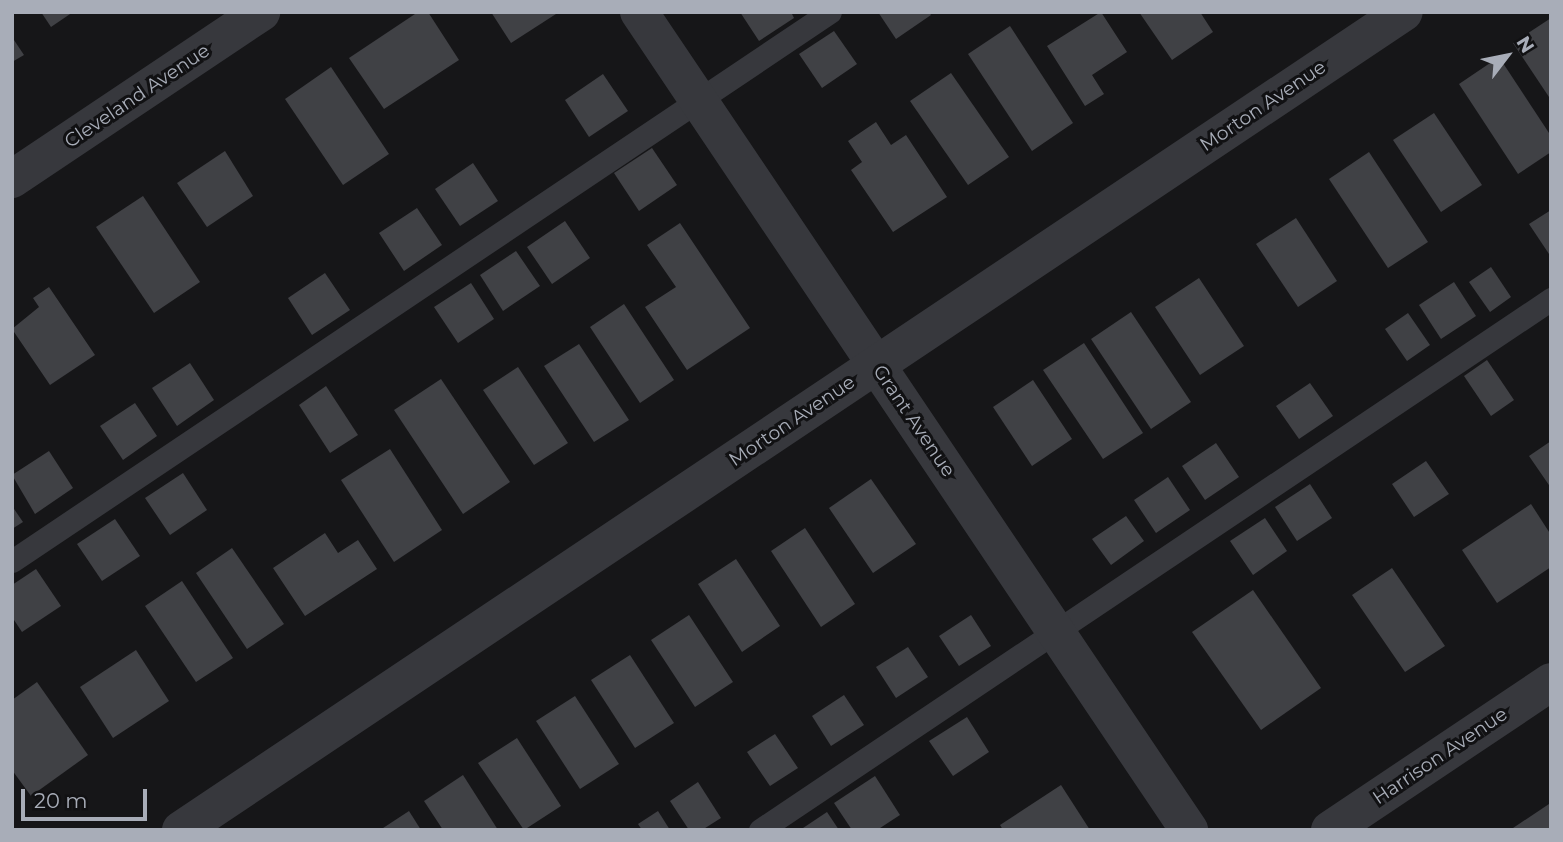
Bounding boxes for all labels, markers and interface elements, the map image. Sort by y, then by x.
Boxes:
north arrow [1472,21,1542,91]
text: N [1511,32,1539,57]
street label: Cleveland Avenue [60,39,214,153]
street label: Morton Avenue [1196,56,1330,156]
street label: Grant Avenue [868,361,960,481]
street label: Morton Avenue [725,371,859,471]
street label: Harrison Avenue [1368,703,1512,809]
scale bar [24,776,150,820]
text: 20 m [34,788,88,813]

